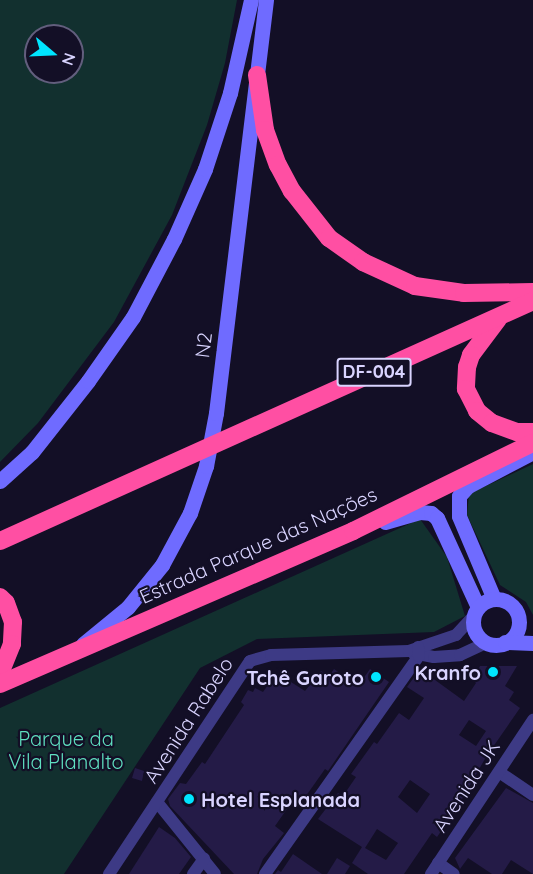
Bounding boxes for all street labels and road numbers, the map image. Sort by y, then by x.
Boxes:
street label: N2 [190,331,216,359]
road number: DF-004 [336,357,412,387]
street label: Estrada Parque das Nações [136,482,380,608]
street label: Avenida Rabelo [138,653,238,787]
street label: Avenida JK [427,736,505,836]

